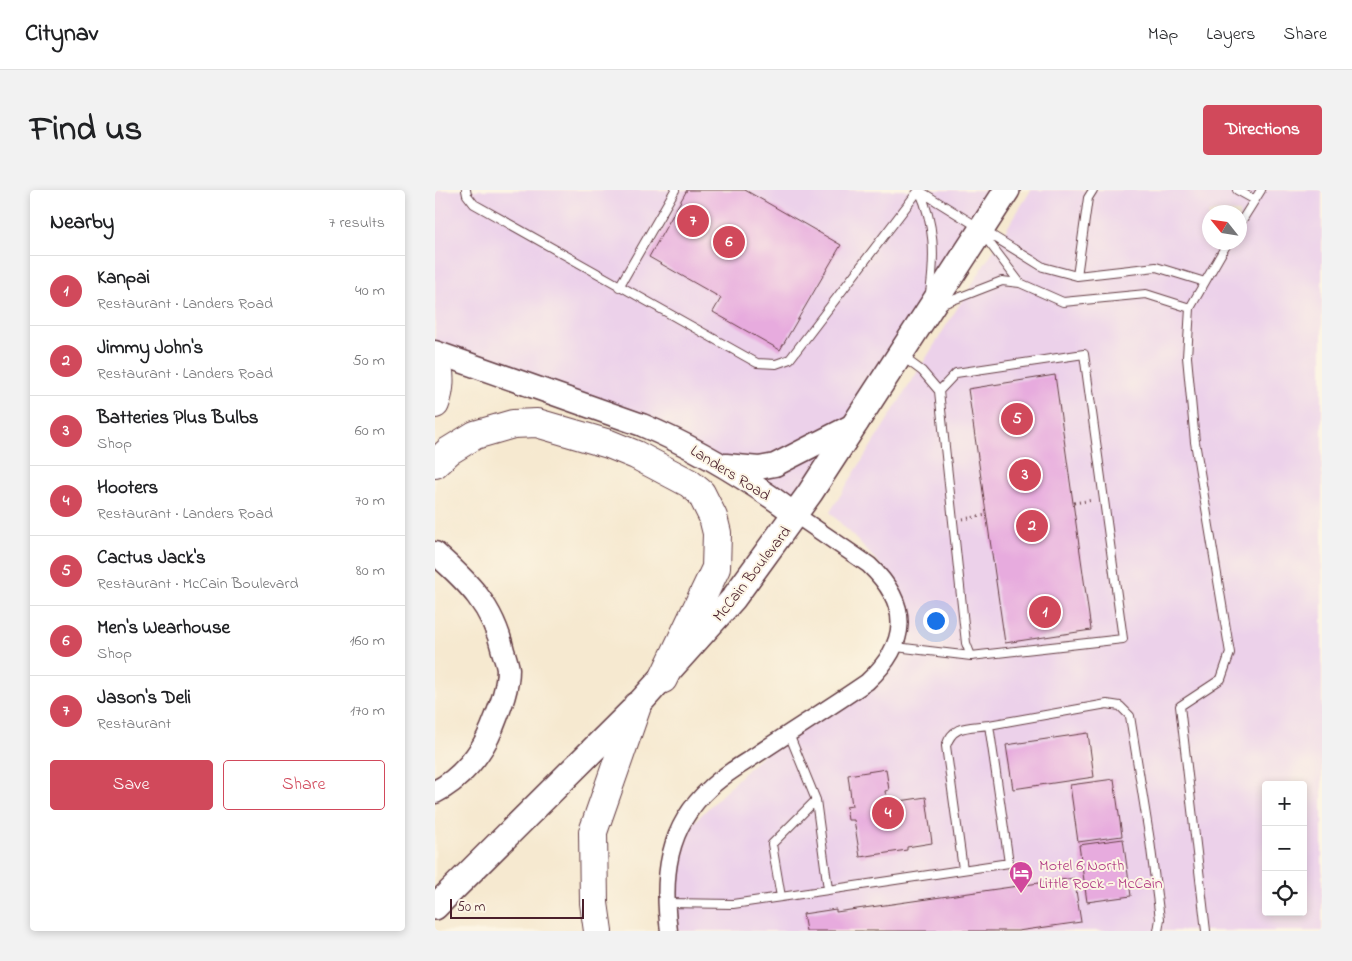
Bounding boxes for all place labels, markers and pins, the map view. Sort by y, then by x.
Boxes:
pin: 7 [677,202,709,240]
pin: 6 [713,223,745,261]
pin: 5 [1001,400,1033,438]
pin: 3 [1009,456,1041,494]
pin: 2 [1016,507,1048,545]
pin: 1 [1029,593,1061,631]
pin: 4 [872,794,904,832]
place label: Motel 6 North Little Rock - McCain [1039,854,1163,896]
hotel icon: Motel 6 North Little Rock - McCain [1008,860,1034,894]

